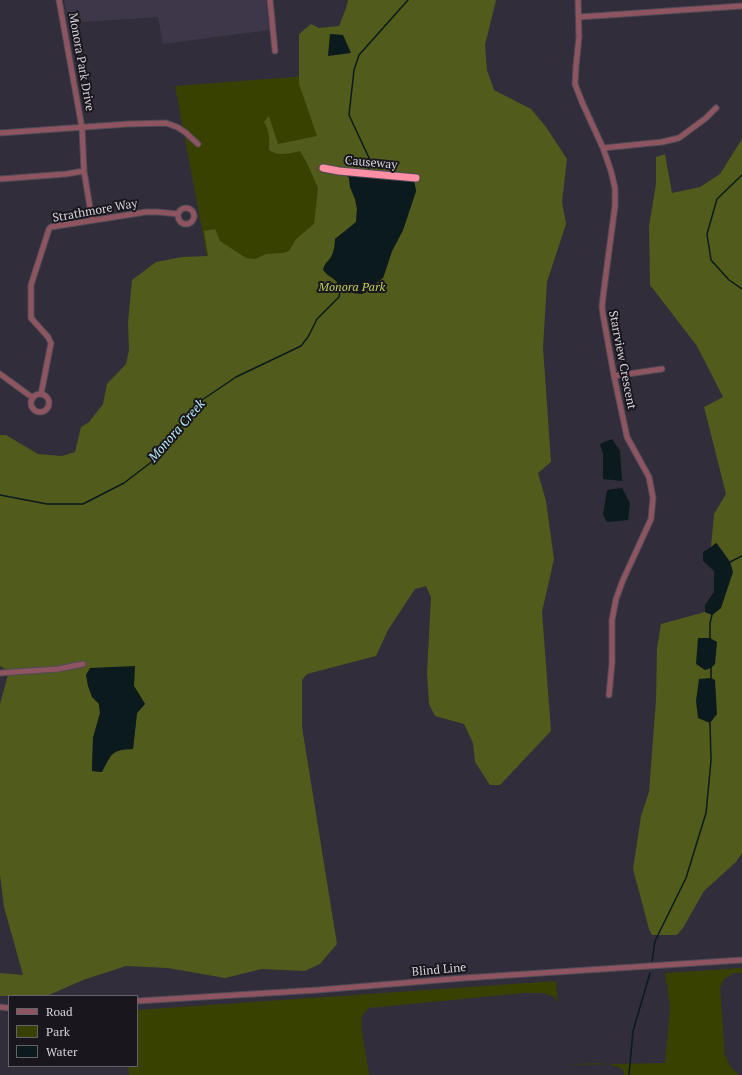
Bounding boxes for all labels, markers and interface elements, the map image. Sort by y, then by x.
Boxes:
street label: Monora Park Drive [65,12,97,112]
street label: Causeway [344,154,398,172]
street label: Strathmore Way [51,196,139,226]
park label: Monora Park [319,281,385,295]
street label: Starrview Crescent [605,309,639,411]
water label: Monora Creek [146,396,208,466]
street label: Blind Line [411,960,467,980]
legend [8,995,138,1067]
text: Road [46,1004,73,1019]
text: Park [46,1024,70,1039]
text: Water [46,1044,78,1059]

